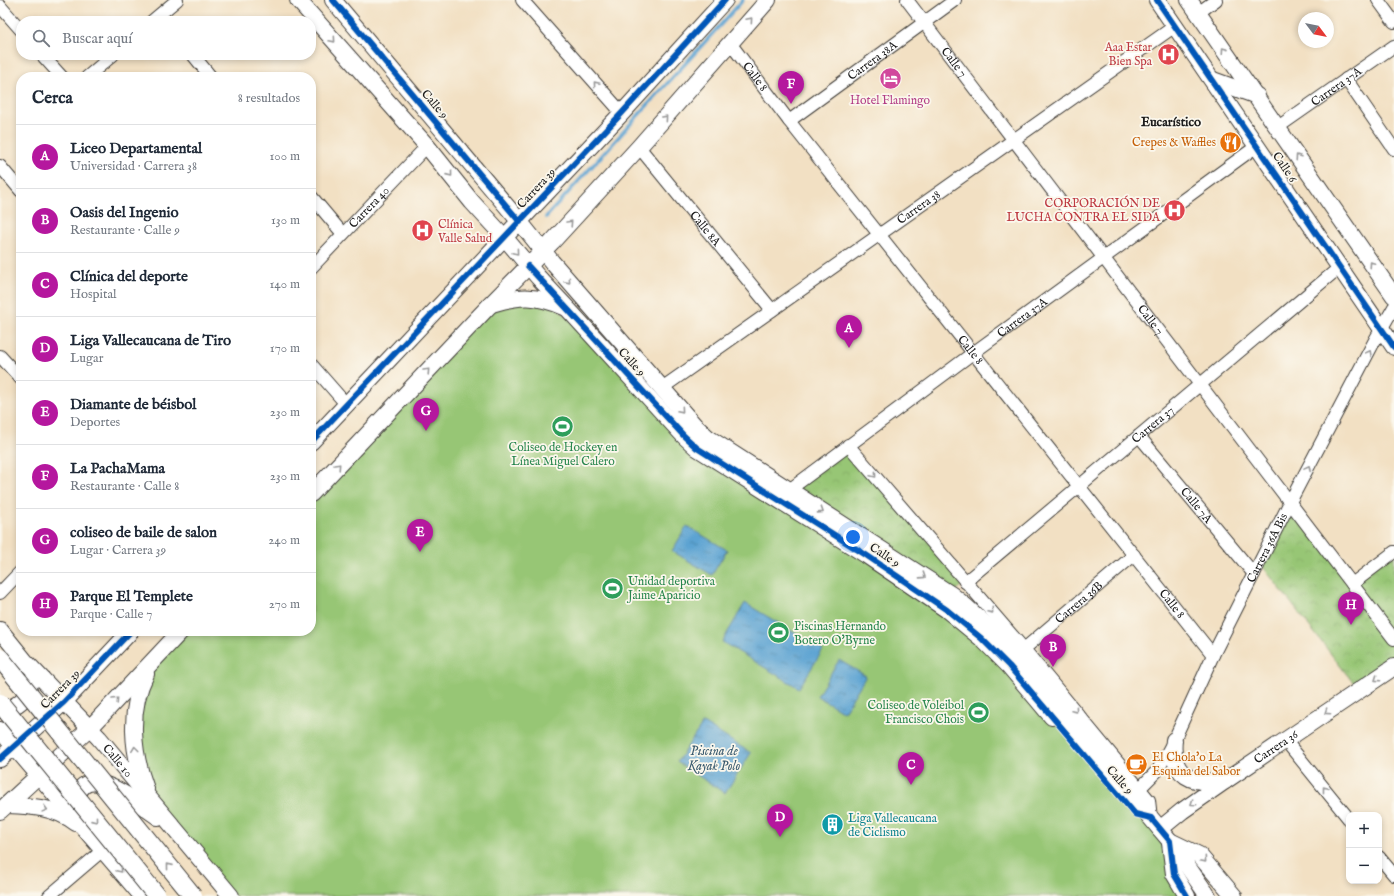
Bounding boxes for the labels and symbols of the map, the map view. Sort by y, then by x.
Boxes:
north arrow [1298,12,1334,48]
one-way arrow [746,17,753,25]
one-way arrow [329,35,336,43]
street label: Carrera 38A [845,37,901,84]
place label: Aaa Estar Bien Spa [1104,40,1153,70]
hospital icon: Aaa Estar Bien Spa [1155,41,1181,67]
street label: Calle 7 [938,44,970,80]
one-way arrow [1221,47,1229,54]
street label: Calle 8 [739,59,771,95]
street label: Carrera 37A [1308,63,1366,110]
hotel icon: Hotel Flamingo [877,66,903,92]
pin: F [778,71,804,104]
one-way arrow [594,81,601,89]
street label: Calle 9 [418,87,451,122]
place label: Hotel Flamingo [850,93,931,108]
district label: Eucarístico [1141,114,1201,131]
one-way arrow [660,115,668,123]
restaurant icon: Crepes & Waffles [1218,129,1244,155]
place label: Crepes & Waffles [1132,135,1216,151]
street label: Calle 6 [1269,149,1301,186]
one-way arrow [1296,154,1303,161]
street label: Carrera 39 [514,165,559,212]
one-way arrow [445,170,452,177]
street label: Carrera 40 [346,183,393,232]
street label: Carrera 38 [894,187,944,228]
place label: CORPORACIÓN DE LUCHA CONTRA EL SIDA [1007,195,1161,225]
hospital icon: CORPORACIÓN DE LUCHA CONTRA EL SIDA [1162,197,1188,223]
street label: Calle 8A [686,208,724,250]
place label: Clínica Valle Salud [437,217,493,246]
hospital icon: Clínica Valle Salud [409,218,435,244]
one-way arrow [565,220,572,227]
one-way arrow [512,247,519,255]
one-way arrow [1369,261,1377,268]
one-way arrow [564,276,571,283]
street label: Carrera 37A [994,294,1051,341]
street label: Calle 7 [1134,302,1167,338]
pin: A [836,315,862,348]
street label: Calle 8 [954,333,987,368]
street label: Calle 9 [615,345,648,380]
one-way arrow [1364,350,1371,357]
one-way arrow [422,368,430,376]
pin: G [413,398,439,431]
street label: Carrera 37 [1129,403,1177,447]
one-way arrow [677,406,684,413]
sports icon: Coliseo de Hockey en Línea Miguel Calero [550,413,576,439]
place label: Coliseo de Hockey en Línea Miguel Calero [509,440,618,469]
one-way arrow [333,463,341,471]
one-way arrow [1303,465,1311,472]
one-way arrow [869,470,876,477]
street label: Calle 7A [1177,484,1216,527]
one-way arrow [817,506,824,513]
street label: Carrera 36A Bis [1244,511,1291,585]
pin: E [407,519,433,552]
your location [843,527,863,547]
street label: Calle 9 [867,540,903,571]
one-way arrow [919,571,926,579]
place label: Unidad deportiva Jaime Aparicio [626,574,716,604]
sports icon: Unidad deportiva Jaime Aparicio [600,575,626,601]
street label: Carrera 36B [1052,578,1106,627]
street label: Calle 8 [1156,586,1188,622]
pin: H [1338,592,1364,625]
one-way arrow [986,606,993,614]
place label: Piscinas Hernando Botero O'Byrne [794,619,887,648]
sports icon: Piscinas Hernando Botero O'Byrne [766,620,792,646]
pin: B [1040,634,1066,667]
street label: Carrera 39 [37,666,83,712]
one-way arrow [1374,674,1381,681]
one-way arrow [111,697,119,705]
place label: Coliseo de Voleibol Francisco Chois [868,698,965,727]
sports icon: Coliseo de Voleibol Francisco Chois [966,699,992,725]
one-way arrow [1070,706,1077,713]
one-way arrow [1324,707,1331,715]
street label: Carrera 36 [1251,727,1302,767]
street label: Calle 10 [99,741,136,781]
water label: Piscina de Kayak Polo [687,743,741,775]
one-way arrow [131,746,140,752]
place label: El Chola'o La Esquina del Sabor [1152,750,1241,780]
cafe icon: El Chola'o La Esquina del Sabor [1123,751,1149,777]
pin: C [898,752,924,785]
street label: Calle 9 [1103,763,1136,798]
one-way arrow [1322,786,1329,793]
one-way arrow [1190,798,1197,806]
one-way arrow [42,804,49,813]
pin: D [767,804,793,837]
place label: Liga Vallecaucana de Ciclismo [848,811,938,840]
building icon: Liga Vallecaucana de Ciclismo [819,812,845,838]
one-way arrow [91,816,98,823]
one-way arrow [1199,855,1206,862]
one-way arrow [166,863,173,870]
one-way arrow [116,866,123,873]

